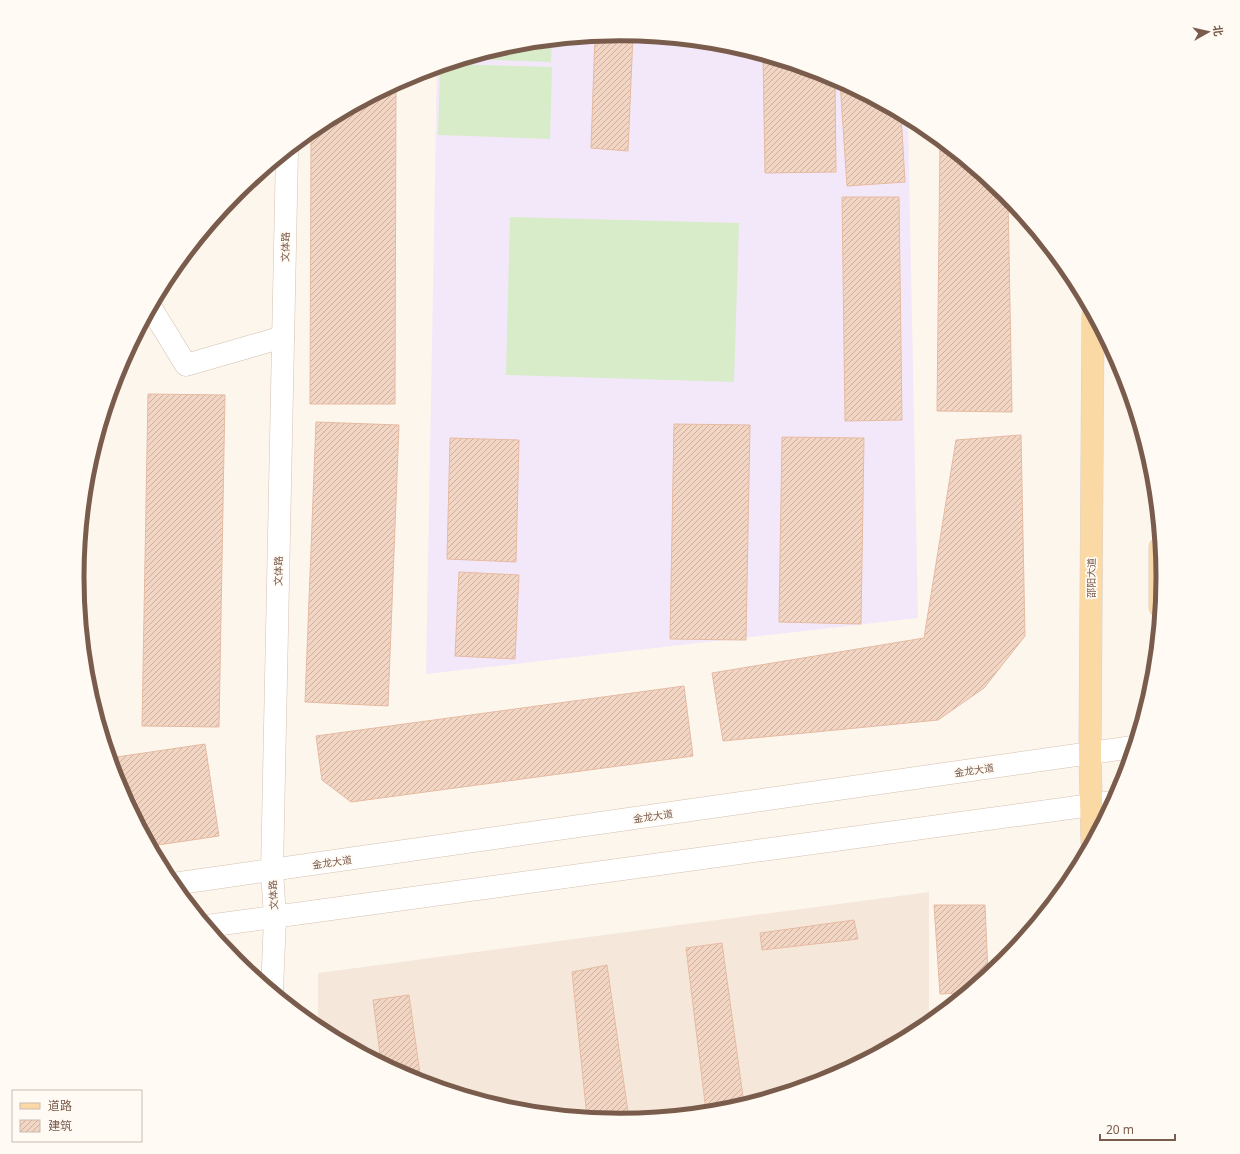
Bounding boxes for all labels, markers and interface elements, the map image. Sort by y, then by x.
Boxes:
north arrow [1188,12,1228,52]
text: 北 [1210,24,1227,37]
street label: 文体路 [278,232,292,262]
street label: 文体路 [271,556,285,586]
street label: 邵阳大道 [1084,558,1098,598]
street label: 金龙大道 [953,760,995,780]
street label: 金龙大道 [632,806,674,826]
street label: 金龙大道 [311,852,353,872]
street label: 文体路 [265,880,281,910]
legend [12,1090,142,1142]
text: 道路 [48,1097,72,1114]
scale bar [1100,1116,1175,1142]
text: 建筑 [48,1117,72,1134]
text: 20 m [1106,1121,1134,1138]

